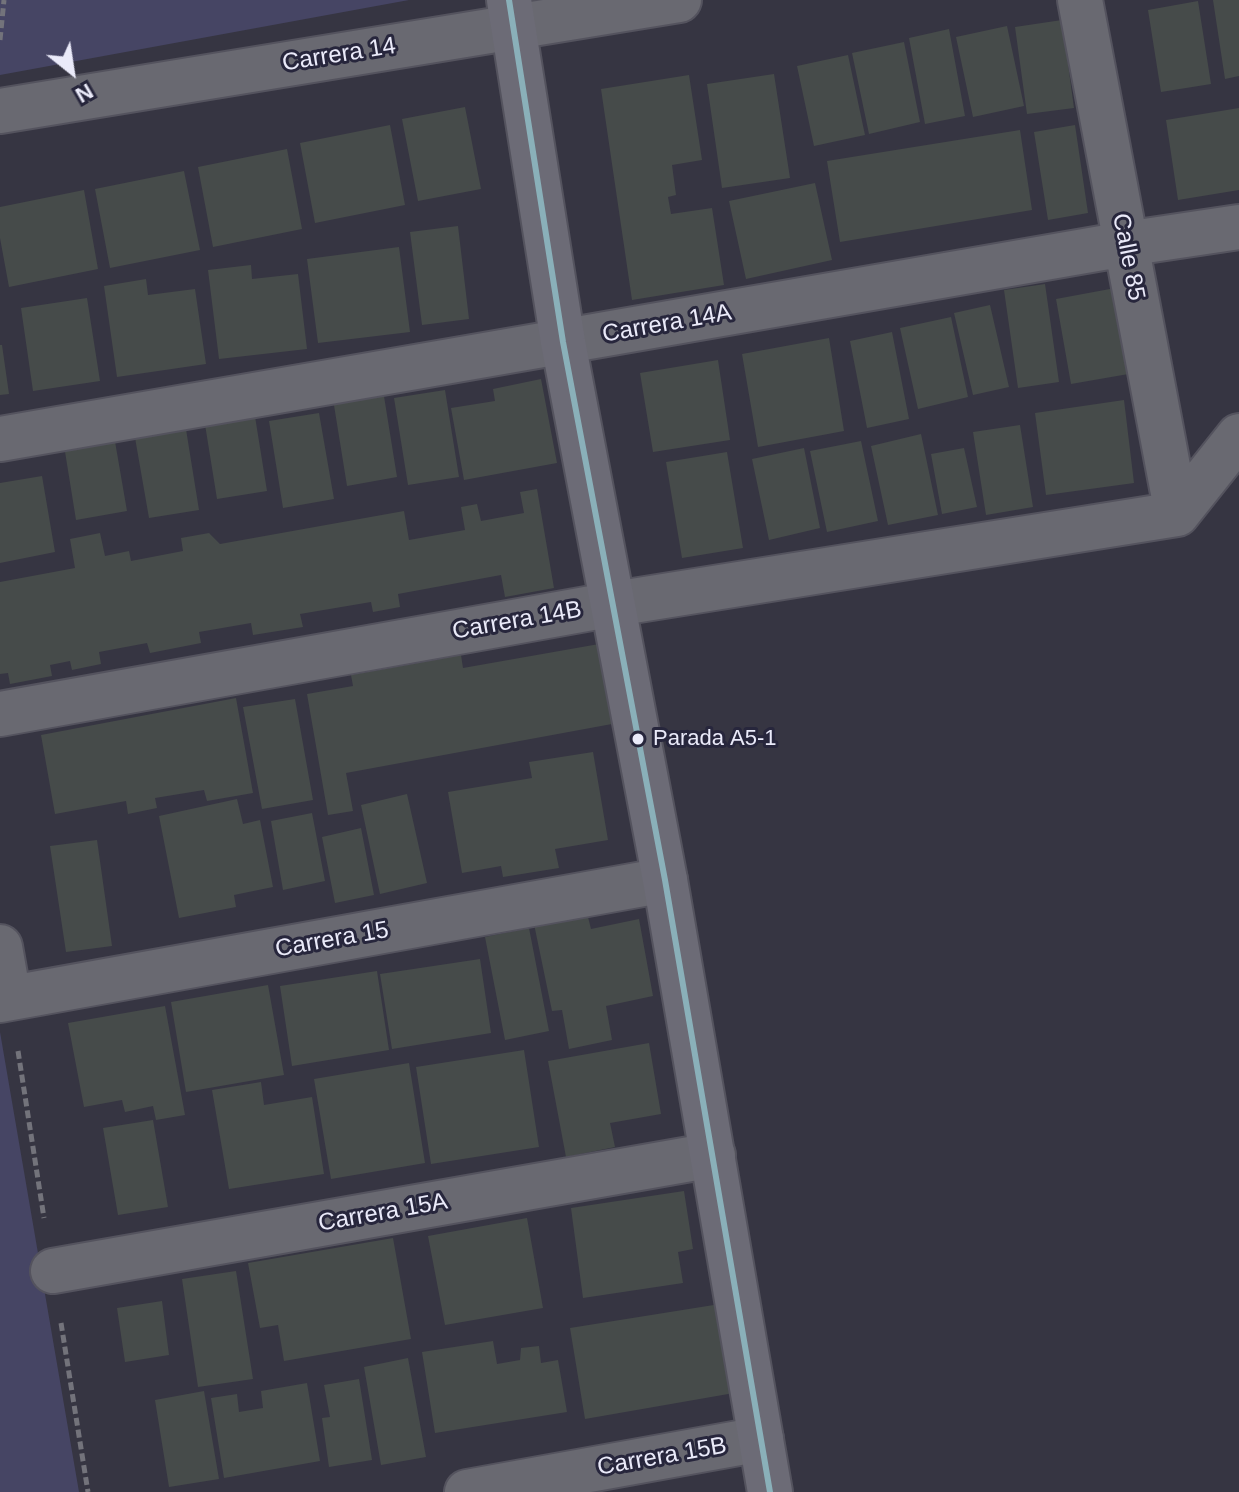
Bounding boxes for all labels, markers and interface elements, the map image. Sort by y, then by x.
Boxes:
north arrow [32,32,112,112]
street label: Carrera 14 [280,32,398,78]
text: N [71,78,97,108]
street label: Calle 85 [1105,211,1151,303]
street label: Carrera 14A [600,298,734,350]
street label: Carrera 14B [450,595,584,647]
place label: Parada A5-1 [653,726,777,752]
marker: Parada A5-1 [630,731,646,747]
street label: Carrera 15 [273,916,391,964]
street label: Carrera 15A [316,1187,450,1239]
street label: Carrera 15B [595,1431,729,1483]

